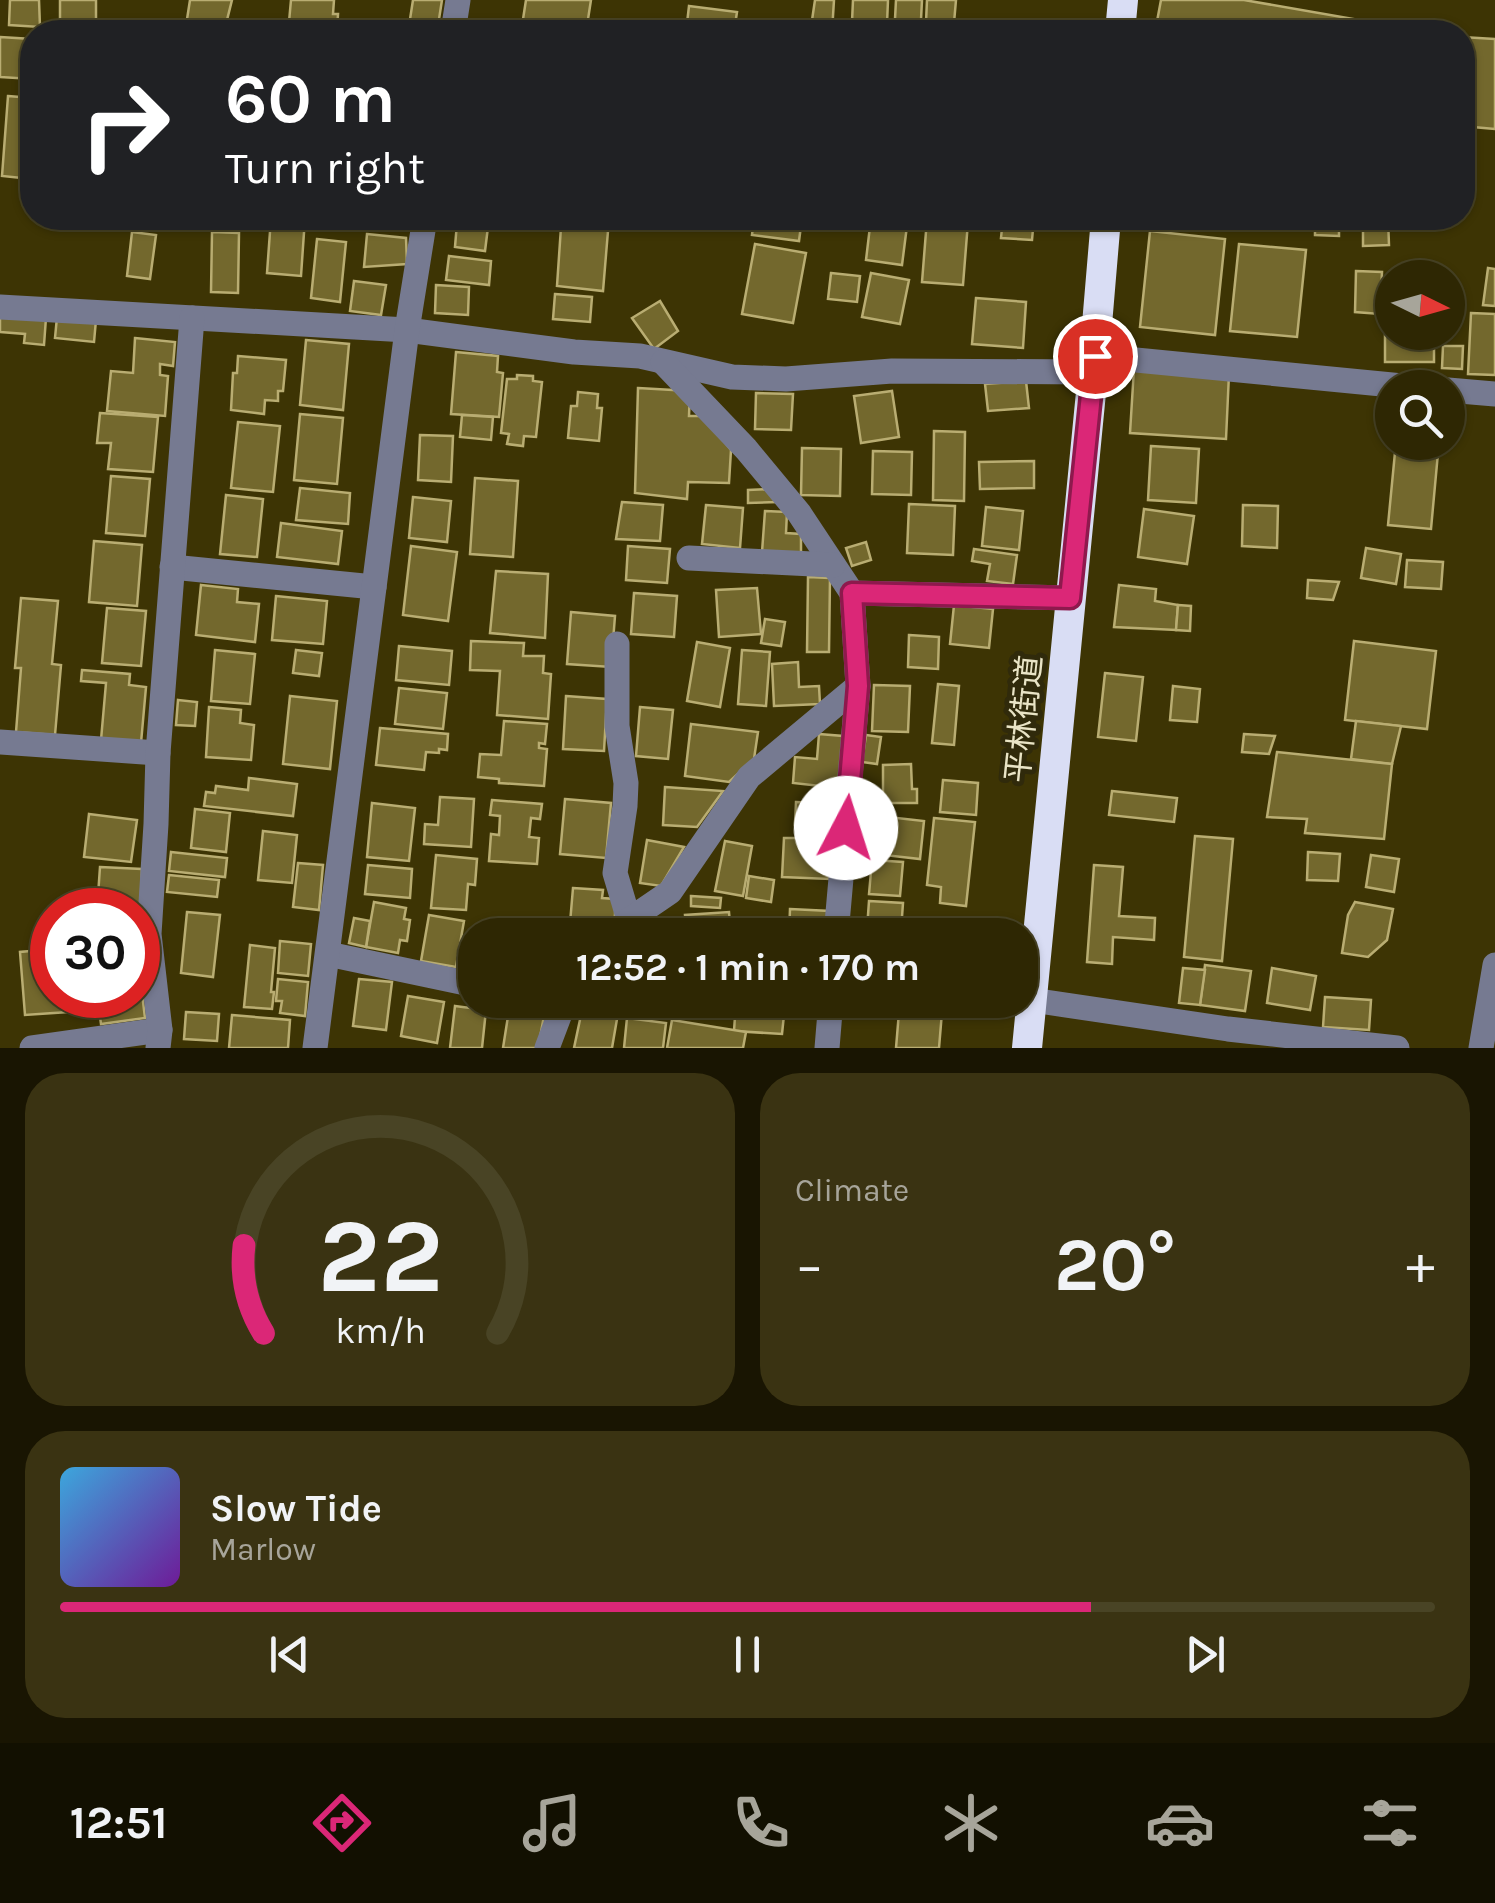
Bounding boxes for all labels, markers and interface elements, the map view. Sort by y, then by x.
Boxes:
text: 60 m [225,58,396,140]
icon: right [60,60,190,190]
text: Turn right [225,142,425,194]
north arrow [1375,260,1465,350]
map controls [1375,260,1465,460]
pin [1053,314,1138,399]
icon: arrive [1068,329,1123,384]
button: search [1375,370,1465,460]
street label: 平林街道 [999,653,1049,785]
position arrow [794,776,898,880]
speed limit sign: 30 [30,888,160,1018]
text: 12:52 · 1 min · 170 m [576,945,920,990]
text: Climate [795,1172,909,1209]
text: 22 [317,1196,443,1317]
text: 20° [1054,1221,1176,1309]
text: − [795,1233,824,1297]
text: + [1406,1233,1435,1297]
text: km/h [335,1310,425,1352]
text: Slow Tide [210,1486,382,1531]
text: Marlow [210,1531,316,1568]
icon: previous [262,1627,317,1682]
icon: pause [720,1627,775,1682]
icon: next [1178,1627,1233,1682]
icon: directions [307,1788,377,1858]
icon: music [517,1788,587,1858]
icon: phone [726,1788,796,1858]
icon: climate [936,1788,1006,1858]
icon: car [1145,1788,1215,1858]
icon: filters [1355,1788,1425,1858]
text: 12:51 [70,1797,167,1849]

